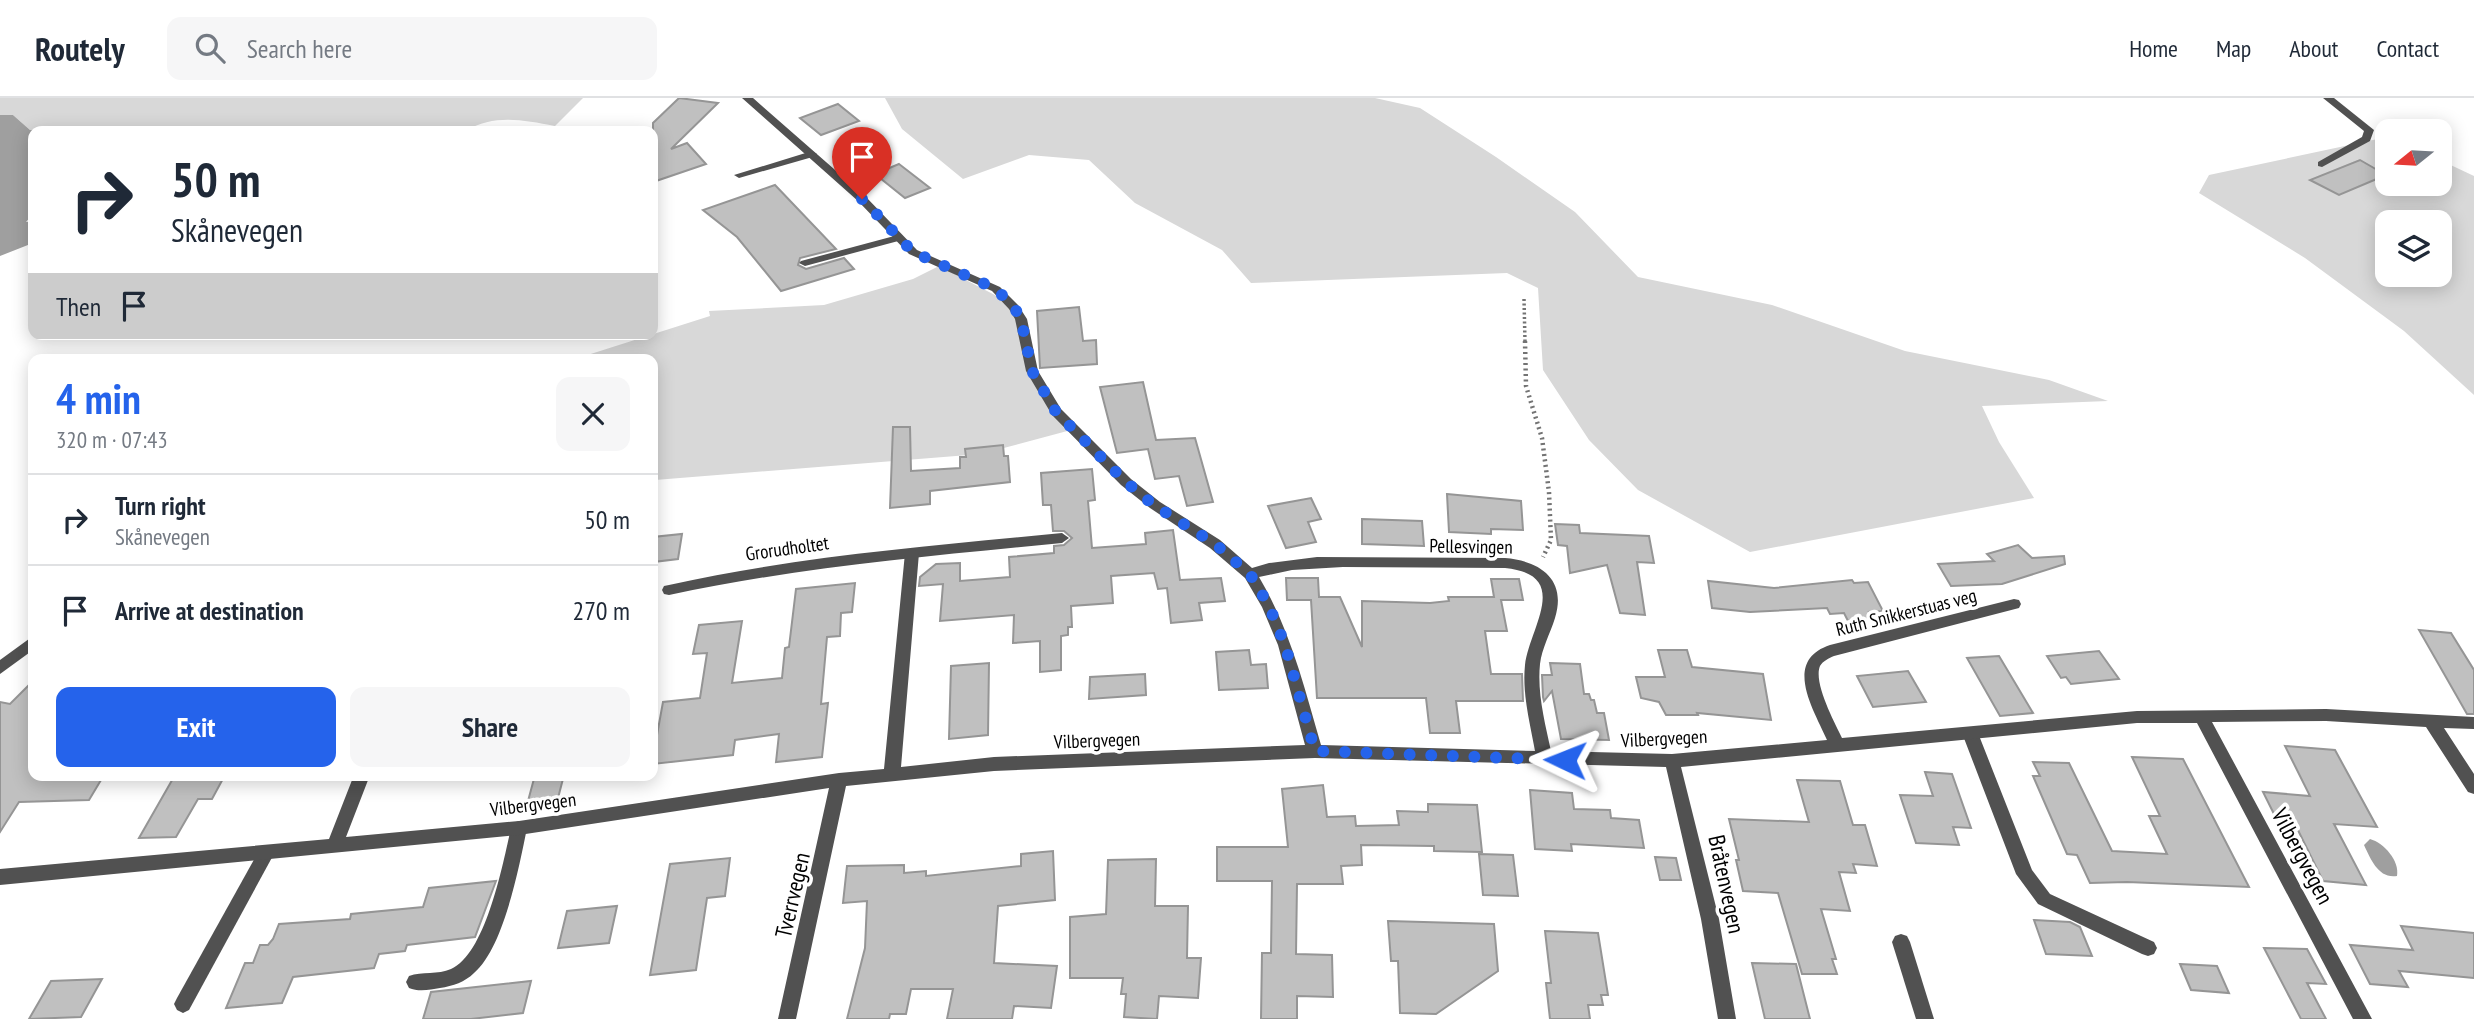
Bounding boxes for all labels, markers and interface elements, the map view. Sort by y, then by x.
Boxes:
search box [167,17,657,80]
text: Routely [35,27,125,70]
icon: search [191,29,229,67]
text: Search here [247,32,352,65]
text: Home [2129,33,2178,64]
text: Map [2216,33,2251,64]
text: About [2289,33,2338,64]
text: Contact [2376,33,2439,64]
north arrow [2375,119,2452,196]
map controls [2375,119,2452,287]
pin [832,127,892,199]
icon: arrive [843,138,881,176]
text: 50 m [171,147,260,211]
icon: right [56,154,147,245]
text: Skånevegen [171,209,303,251]
button: layers [2375,210,2452,287]
icon: arrive [115,287,153,325]
text: Then [56,290,101,323]
text: 4 min [56,371,141,426]
button: close [556,377,630,451]
text: 320 m · 07:43 [56,425,168,454]
text: Turn right [115,489,206,522]
icon: right [56,501,94,539]
text: 50 m [584,503,630,536]
text: Skånevegen [115,522,210,551]
street label: Grorudholtet [744,530,831,566]
street label: Pellesvingen [1429,533,1513,559]
street label: Ruth Snikkerstuas veg [1833,583,1979,641]
icon: arrive [56,592,94,630]
text: Arrive at destination [115,594,304,627]
text: 270 m [572,594,630,627]
button: Exit [56,687,336,767]
button: Share [350,687,630,767]
position arrow [1528,723,1602,797]
street label: Vilbergvegen [1619,724,1708,752]
street label: Vilbergvegen [1052,727,1141,754]
street label: Vilbergvegen [488,787,577,821]
street label: Vilbergvegen [2265,802,2340,909]
street label: Bråtenvegen [1702,832,1752,936]
street label: Tverrvegen [768,849,816,941]

